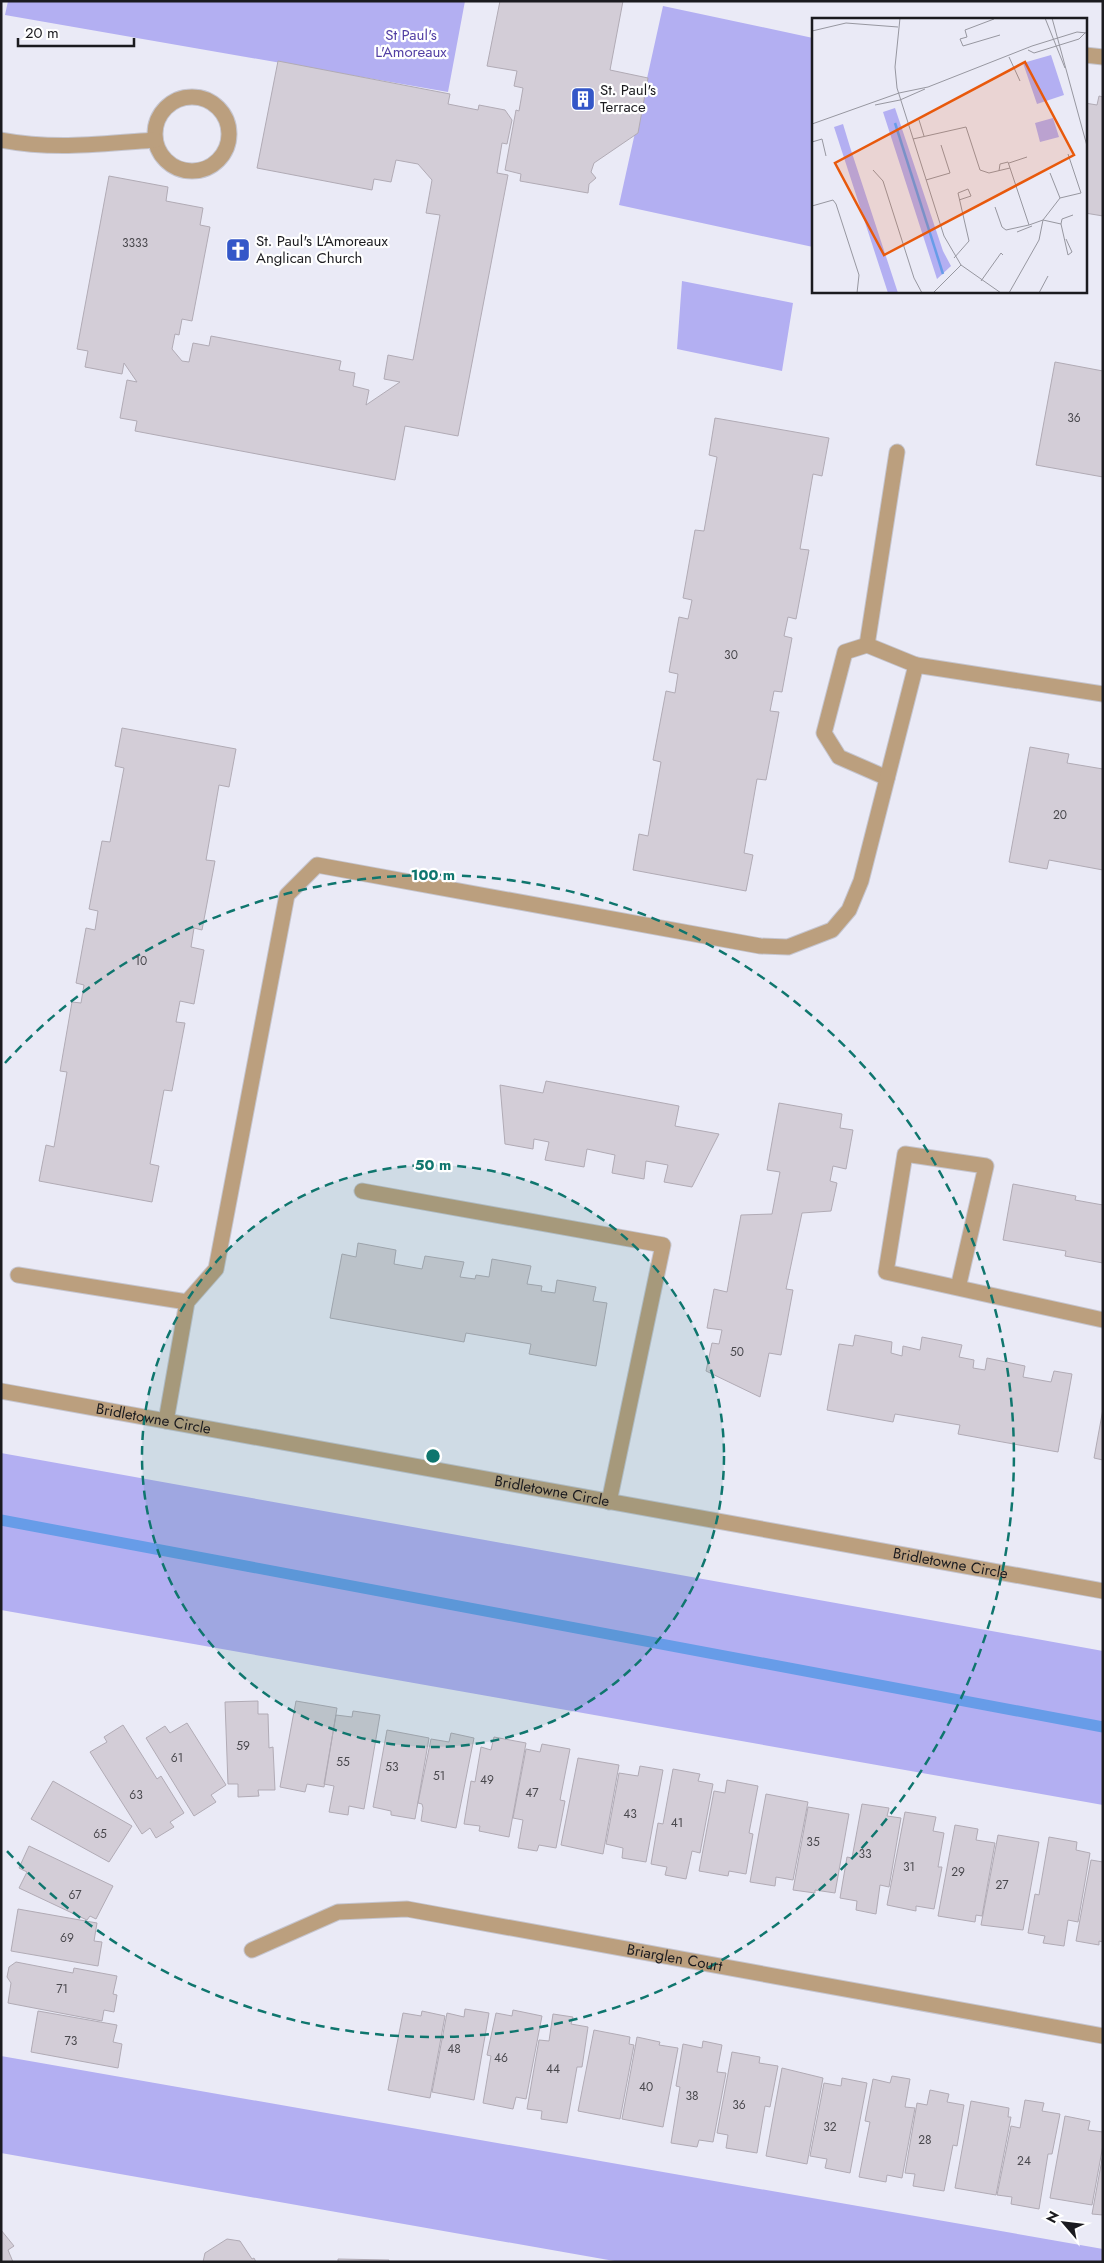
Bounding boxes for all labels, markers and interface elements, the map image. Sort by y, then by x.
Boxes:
scale bar [18,15,134,47]
inset map [812,18,1086,292]
text: 20 m [25,22,59,44]
park label: St Paul's L'Amoreaux [375,24,447,63]
place label: St. Paul's Terrace [600,79,656,118]
building icon: St. Paul's Terrace [570,86,596,112]
place label: St. Paul's L'Amoreaux Anglican Church [256,230,388,269]
house number: 3333 [122,234,149,252]
church icon: St. Paul's L'Amoreaux Anglican Church [225,237,251,263]
house number: 36 [1067,409,1081,427]
house number: 30 [724,646,738,664]
house number: 20 [1053,806,1067,824]
text: 100 m [411,864,455,886]
house number: 10 [135,952,147,970]
text: 50 m [415,1154,451,1176]
house number: 50 [730,1343,744,1361]
street label: Bridletowne Circle [94,1397,213,1440]
centre of rings [424,1447,442,1465]
street label: Bridletowne Circle [493,1470,612,1512]
street label: Bridletowne Circle [891,1542,1010,1585]
house number: 59 [236,1737,250,1755]
house number: 61 [171,1749,183,1767]
house number: 55 [336,1753,350,1771]
house number: 53 [385,1758,399,1776]
house number: 51 [433,1767,445,1785]
house number: 49 [480,1771,494,1789]
house number: 47 [525,1784,539,1802]
house number: 63 [129,1786,143,1804]
house number: 43 [623,1805,637,1823]
house number: 41 [671,1814,683,1832]
house number: 65 [93,1825,107,1843]
house number: 35 [806,1833,820,1851]
house number: 33 [858,1845,872,1863]
house number: 31 [903,1858,915,1876]
house number: 29 [951,1863,965,1881]
house number: 27 [995,1876,1009,1894]
house number: 67 [68,1886,82,1904]
house number: 69 [60,1929,74,1947]
street label: Briarglen Court [625,1938,725,1977]
house number: 71 [56,1980,68,1998]
house number: 73 [65,2032,78,2050]
house number: 48 [447,2040,461,2058]
house number: 46 [494,2049,508,2067]
house number: 44 [546,2060,560,2078]
house number: 40 [639,2078,653,2096]
house number: 38 [685,2087,699,2105]
house number: 36 [732,2096,746,2114]
house number: 32 [823,2118,837,2136]
house number: 28 [918,2131,932,2149]
house number: 24 [1017,2152,1031,2170]
north arrow [1039,2198,1089,2248]
text: N [1041,2207,1064,2227]

